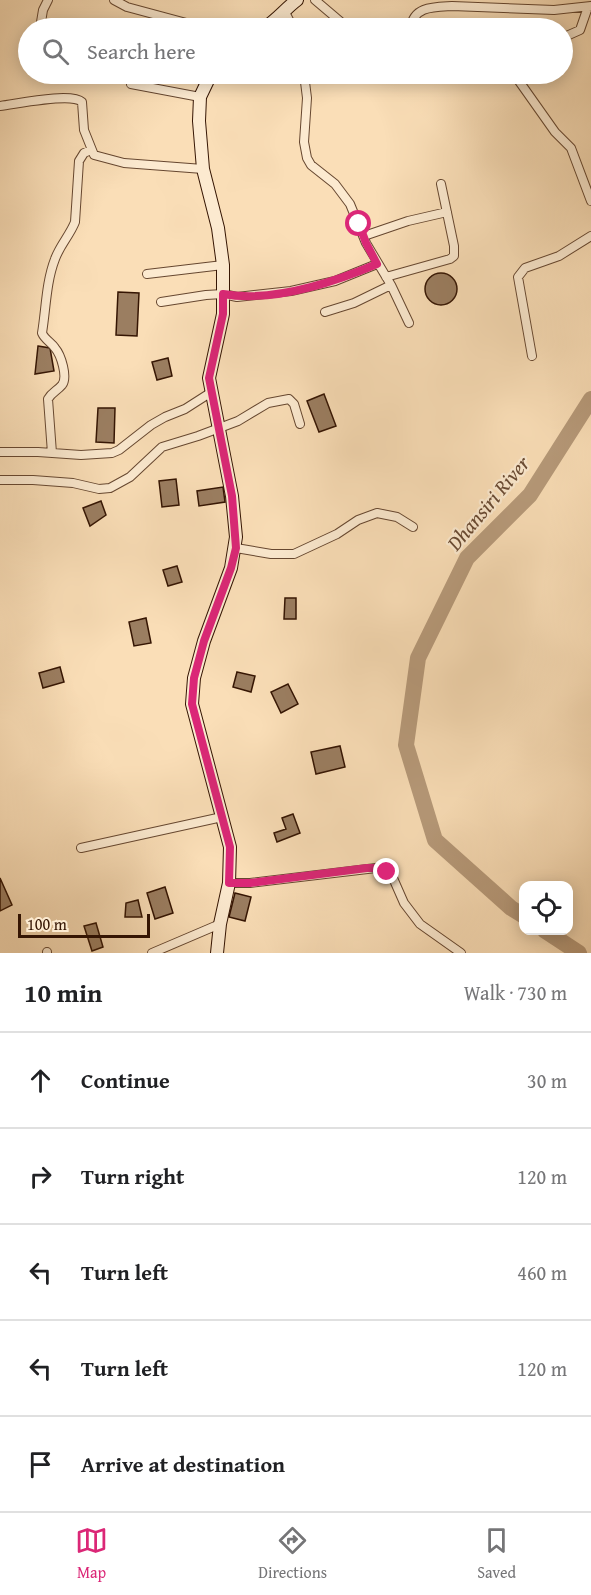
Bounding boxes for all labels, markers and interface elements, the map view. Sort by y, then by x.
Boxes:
search box [18,18,573,84]
icon: search [39,35,72,68]
text: Search here [87,35,196,67]
route start [345,210,371,236]
water label: Dhansiri River [438,448,538,558]
route end [373,858,399,884]
map controls [519,881,573,935]
button: locate [519,881,573,935]
scale bar [18,911,150,938]
text: 100 m [27,912,67,936]
text: 10 min [24,973,102,1012]
text: Walk · 730 m [464,978,567,1007]
icon: ahead [24,1064,57,1097]
text: Continue [81,1064,170,1096]
text: 30 m [527,1066,567,1095]
icon: right [24,1160,57,1193]
text: Turn right [81,1160,184,1192]
text: 120 m [517,1162,567,1191]
icon: left [24,1256,57,1289]
text: Turn left [81,1256,168,1288]
text: 460 m [517,1258,567,1287]
icon: left [24,1352,57,1385]
text: Turn left [81,1352,168,1384]
text: 120 m [517,1354,567,1383]
icon: arrive [24,1448,57,1481]
text: Arrive at destination [81,1448,285,1480]
tab: Map [75,1524,108,1584]
tab: Directions [258,1524,327,1584]
tab: Saved [477,1524,516,1584]

